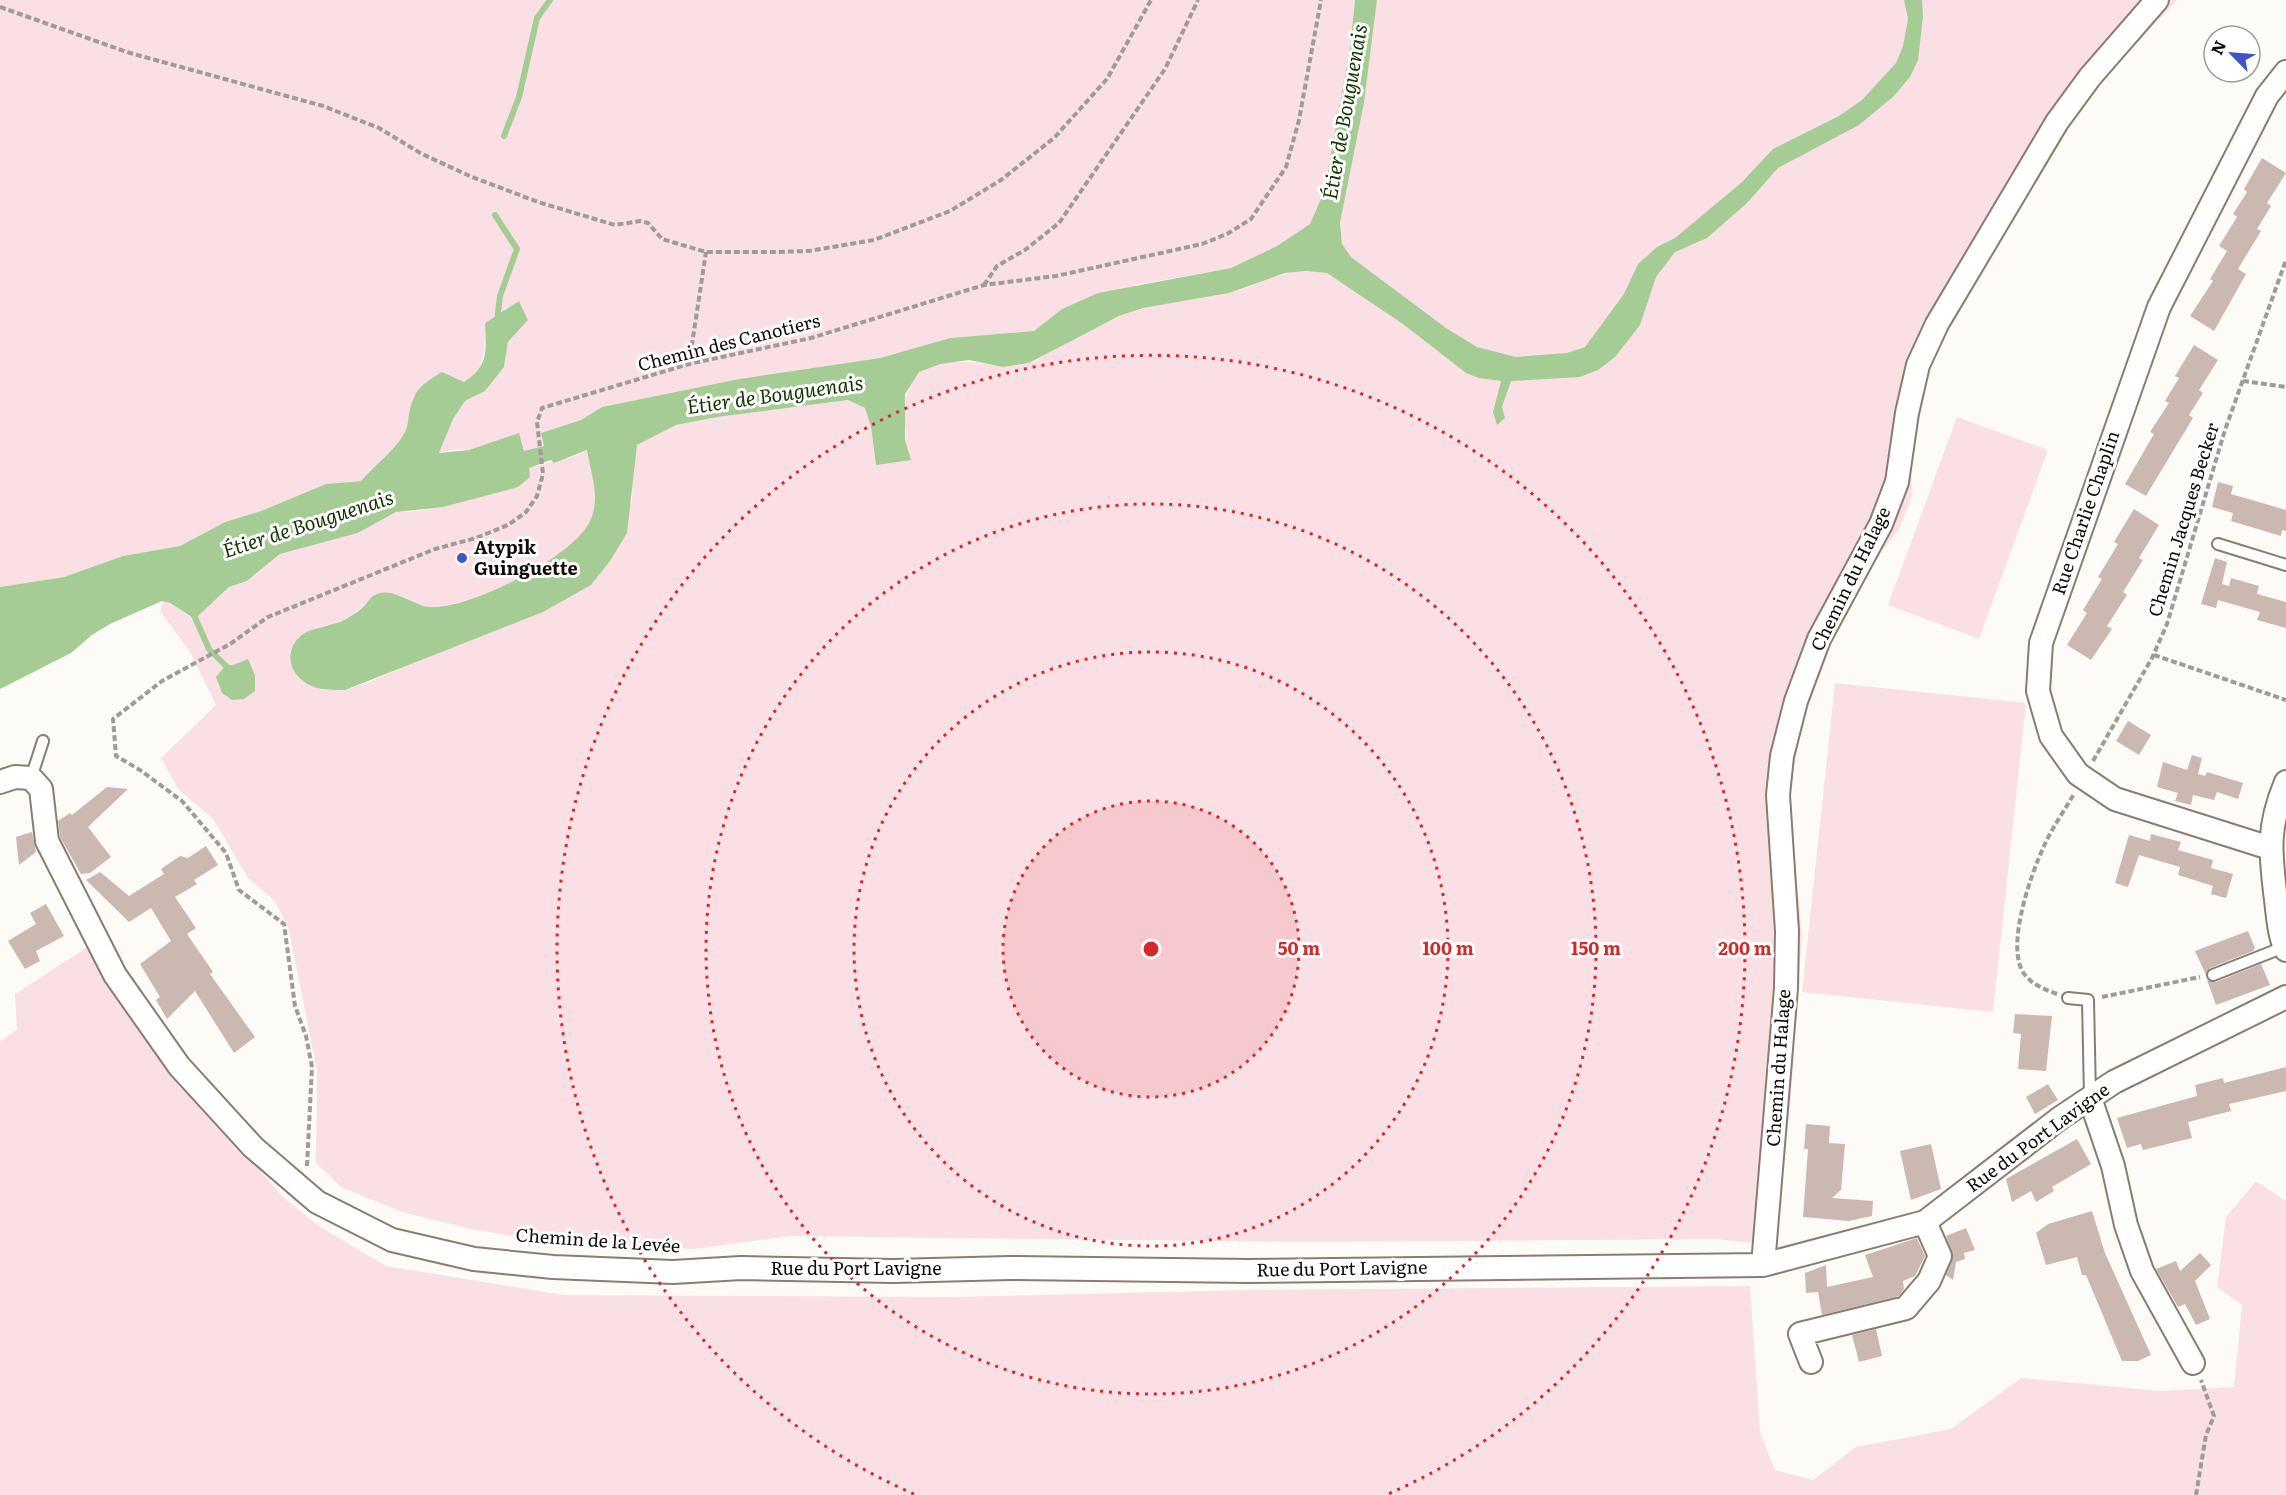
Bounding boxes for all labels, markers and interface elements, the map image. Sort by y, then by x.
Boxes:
water label: Étier de Bouguenais [1313,21,1373,202]
north arrow [2202,24,2262,84]
text: N [2204,36,2231,58]
street label: Chemin des Canotiers [635,306,823,377]
water label: Étier de Bouguenais [685,366,865,420]
street label: Chemin Jacques Becker [2140,419,2225,620]
street label: Rue Charlie Chaplin [2044,427,2125,598]
water label: Étier de Bouguenais [218,480,397,564]
street label: Chemin du Halage [1803,502,1896,655]
place label: Atypik Guinguette [474,533,578,581]
marker: Atypik Guinguette [455,551,469,565]
text: 50 m [1278,934,1320,961]
text: 100 m [1422,934,1474,961]
text: 150 m [1571,934,1621,961]
text: 200 m [1718,934,1772,961]
centre of rings [1141,939,1161,959]
street label: Chemin du Halage [1759,988,1796,1147]
street label: Rue du Port Lavigne [1960,1076,2114,1198]
street label: Chemin de la Levée [515,1220,681,1259]
street label: Rue du Port Lavigne [1256,1253,1428,1282]
street label: Rue du Port Lavigne [770,1254,942,1281]

